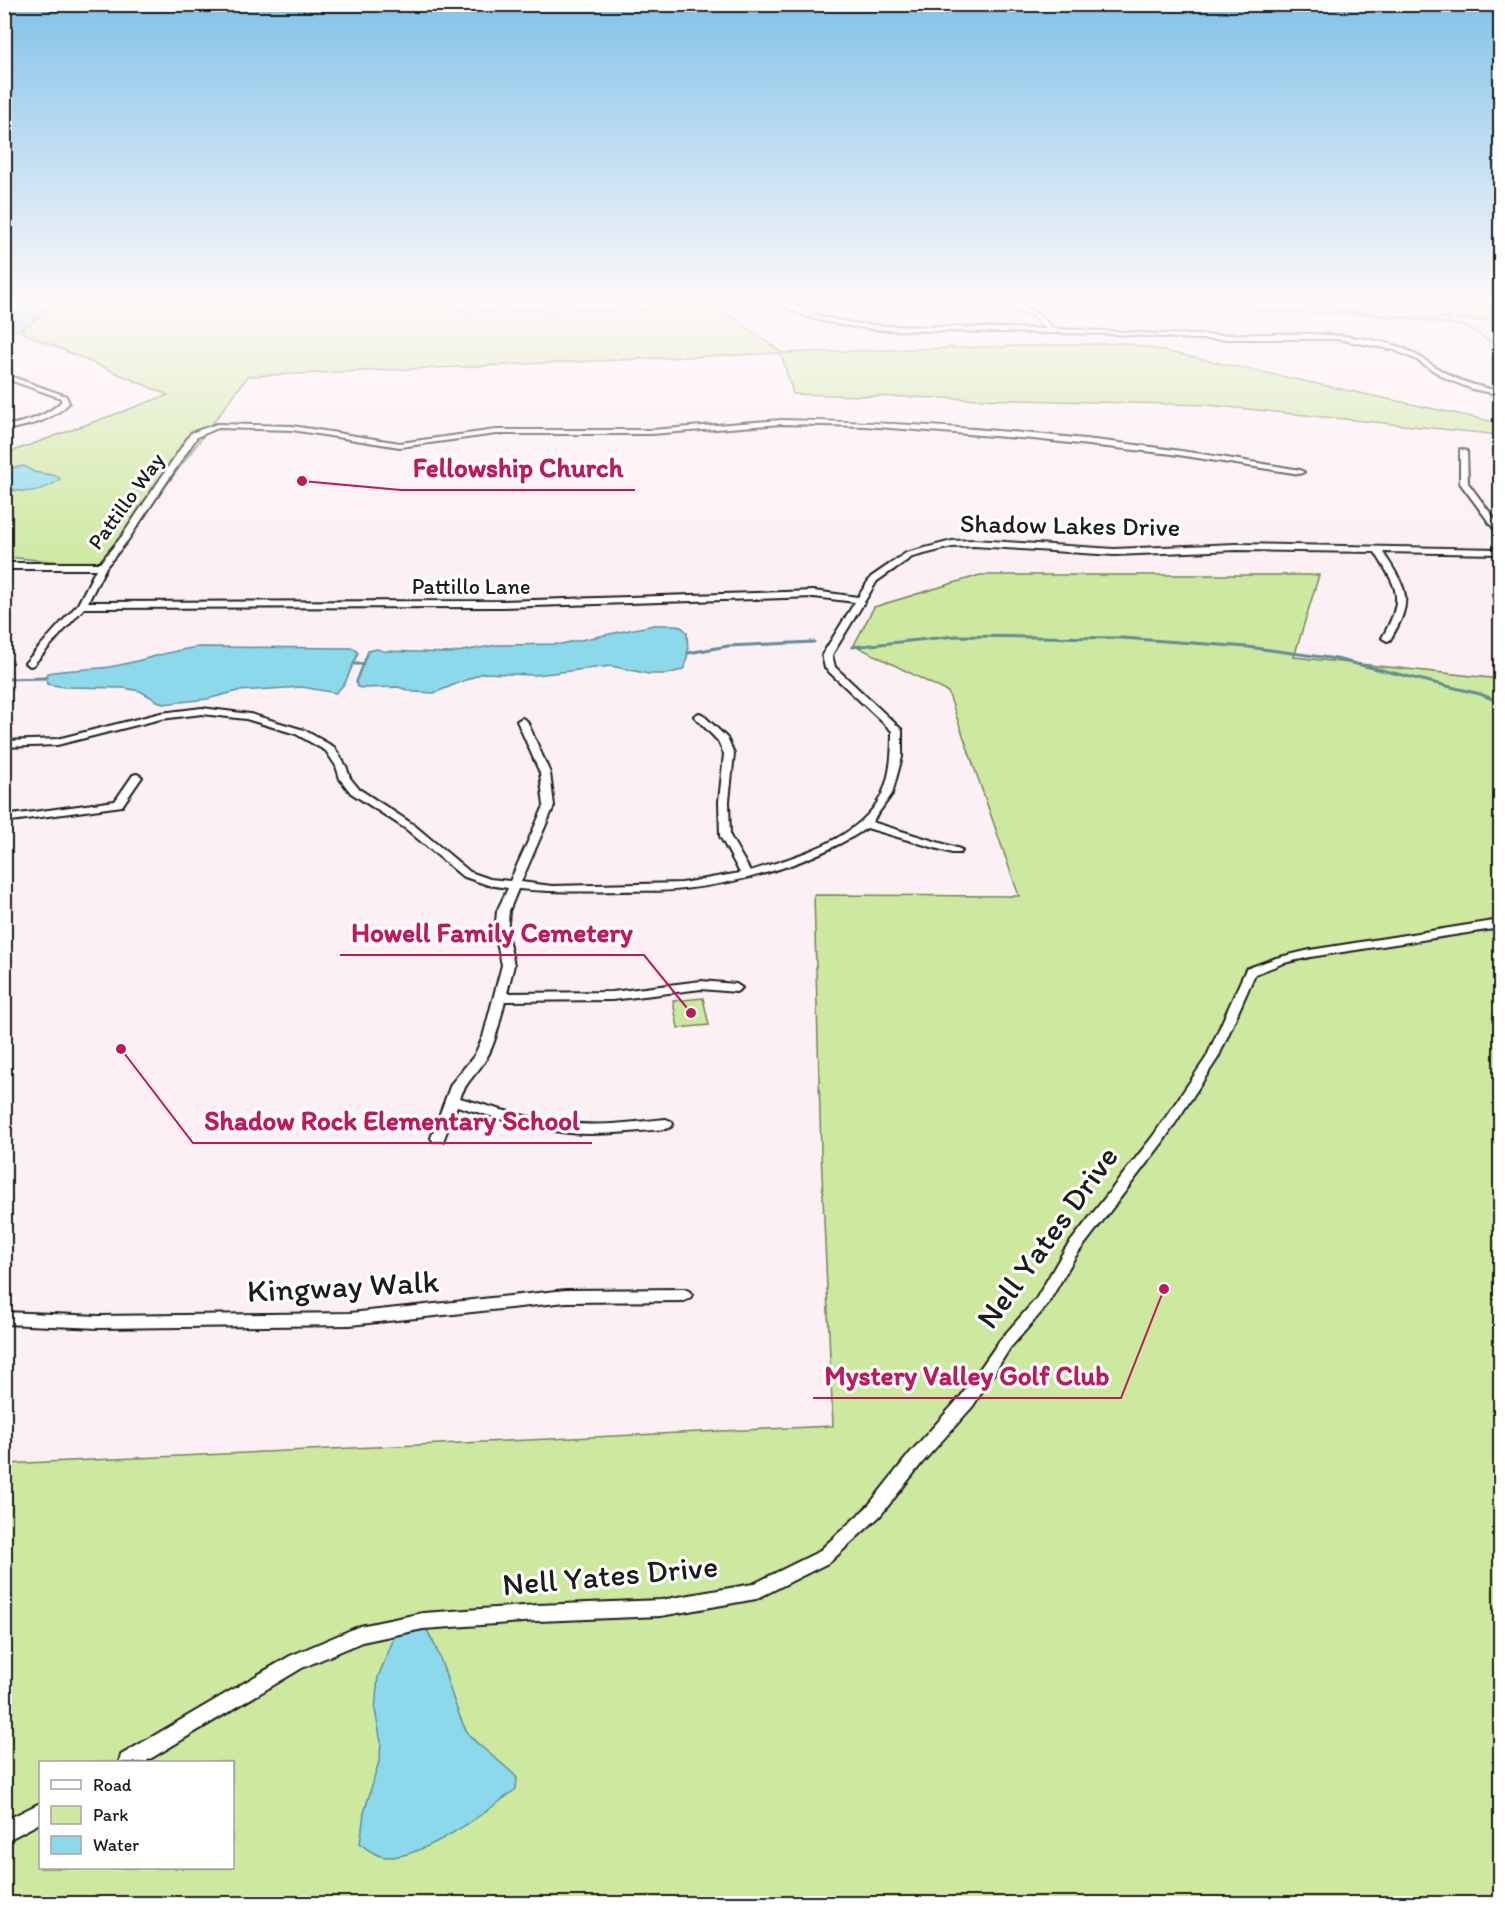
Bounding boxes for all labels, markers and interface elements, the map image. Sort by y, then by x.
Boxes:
callout: Fellowship Church [401,445,635,490]
street label: Pattillo Way [82,447,171,555]
text: Fellowship Church [413,451,624,484]
street label: Shadow Lakes Drive [959,507,1181,543]
street label: Pattillo Lane [412,573,530,600]
callout: Howell Family Cemetery [340,910,644,955]
text: Howell Family Cemetery [351,916,633,949]
callout: Shadow Rock Elementary School [193,1098,592,1143]
text: Shadow Rock Elementary School [204,1104,580,1137]
street label: Nell Yates Drive [968,1138,1126,1336]
street label: Kingway Walk [246,1262,440,1310]
callout: Mystery Valley Golf Club [813,1353,1121,1398]
text: Mystery Valley Golf Club [825,1359,1109,1392]
street label: Nell Yates Drive [501,1547,719,1603]
legend [39,1761,234,1869]
text: Road [93,1774,132,1796]
text: Park [93,1804,128,1826]
text: Water [93,1834,139,1856]

